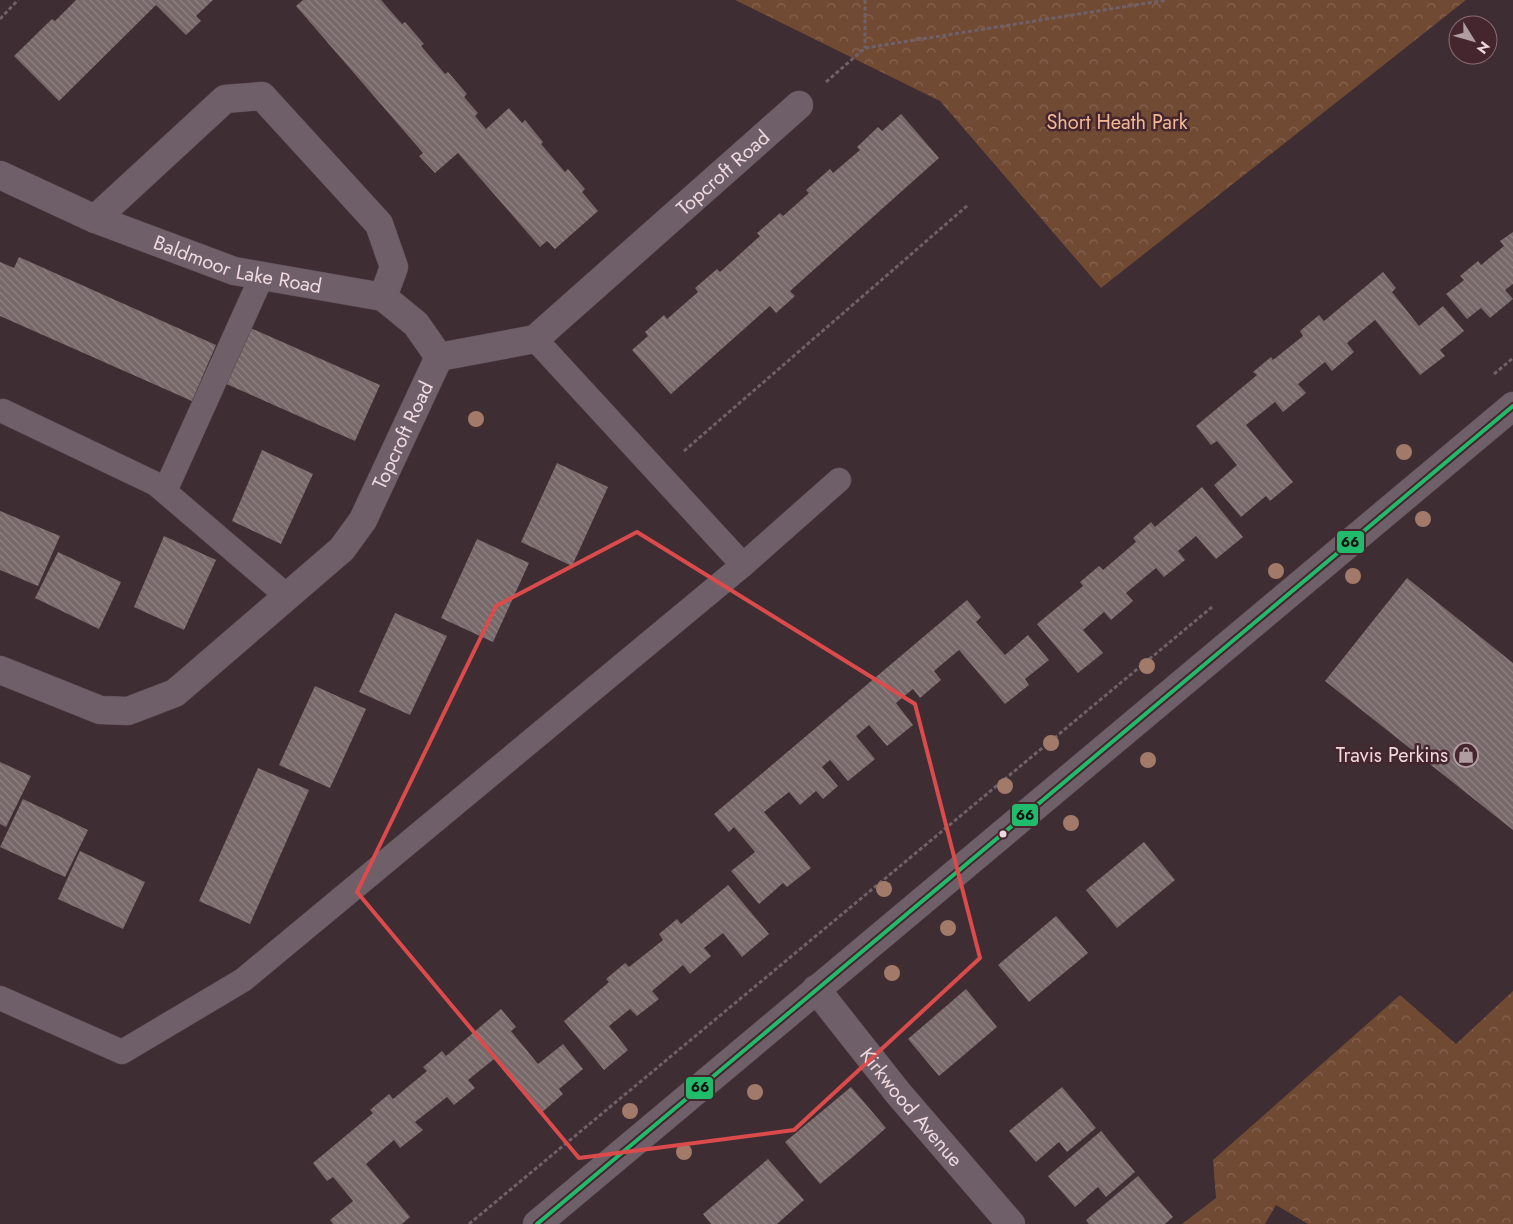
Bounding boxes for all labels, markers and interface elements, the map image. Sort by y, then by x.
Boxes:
north arrow [1448,15,1498,65]
text: N [1472,37,1495,58]
park label: Short Heath Park [1046,108,1188,137]
street label: Topcroft Road [670,123,776,222]
street label: Baldmoor Lake Road [149,228,324,301]
street label: Topcroft Road [365,376,441,494]
line badge: 66 [1336,530,1365,554]
text: 66 [1341,532,1359,552]
place label: Travis Perkins [1336,741,1448,770]
shop icon: Travis Perkins [1453,742,1479,768]
line badge: 66 [1011,803,1039,827]
text: 66 [1016,805,1034,825]
unlabelled marker [998,829,1008,839]
street label: Kirkwood Avenue [853,1042,970,1173]
line badge: 66 [685,1076,714,1100]
text: 66 [691,1077,709,1097]

